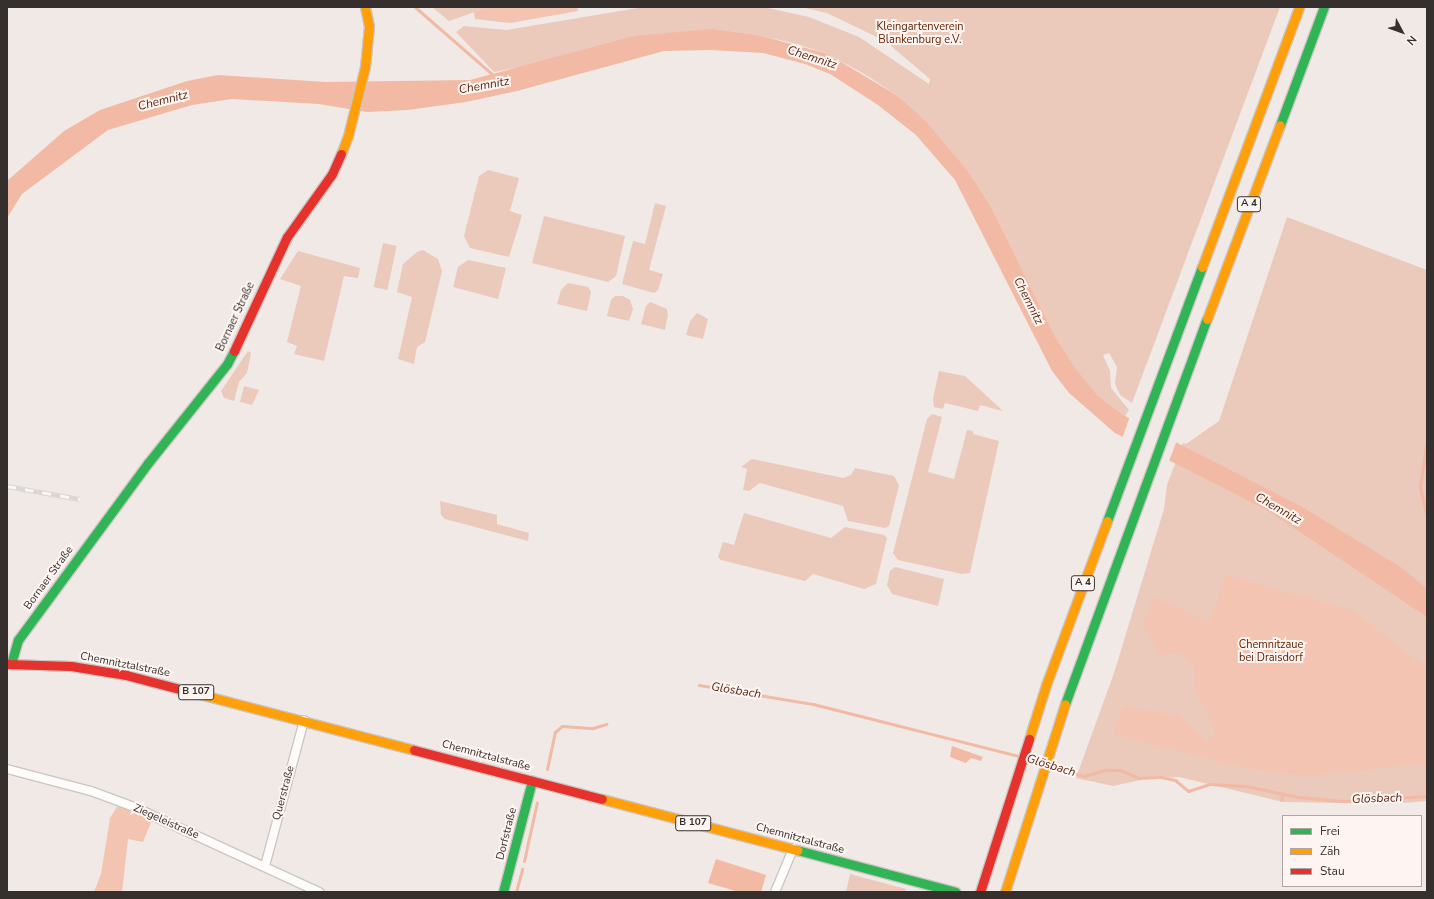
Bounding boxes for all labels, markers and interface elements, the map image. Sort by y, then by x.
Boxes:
north arrow [1382,12,1422,52]
park label: Kleingartenverein Blankenburg e.V. [876,21,964,47]
text: N [1403,32,1420,48]
water label: Chemnitz [786,43,838,73]
water label: Chemnitz [458,74,510,98]
water label: Chemnitz [137,88,189,114]
road number: A 4 [1236,196,1262,212]
water label: Chemnitz [1010,275,1046,327]
street label: Bornaer Straße [214,280,258,354]
water label: Chemnitz [1252,490,1304,528]
street label: Bornaer Straße [22,544,76,612]
road number: A 4 [1070,575,1096,591]
park label: Chemnitzaue bei Draisdorf [1239,639,1303,665]
street label: Chemnitztalstraße [79,650,171,680]
water label: Glösbach [710,680,762,702]
road number: B 107 [178,684,214,700]
street label: Chemnitztalstraße [440,738,532,774]
water label: Glösbach [1025,752,1077,780]
street label: Querstraße [270,764,298,822]
water label: Glösbach [1352,791,1402,807]
street label: Ziegeleistraße [131,802,201,842]
street label: Dorfstraße [494,806,520,862]
road number: B 107 [675,815,711,831]
legend [1282,815,1422,887]
street label: Chemnitztalstraße [754,821,846,857]
text: Frei [1320,823,1340,839]
text: Zäh [1320,843,1340,859]
text: Stau [1320,863,1345,879]

